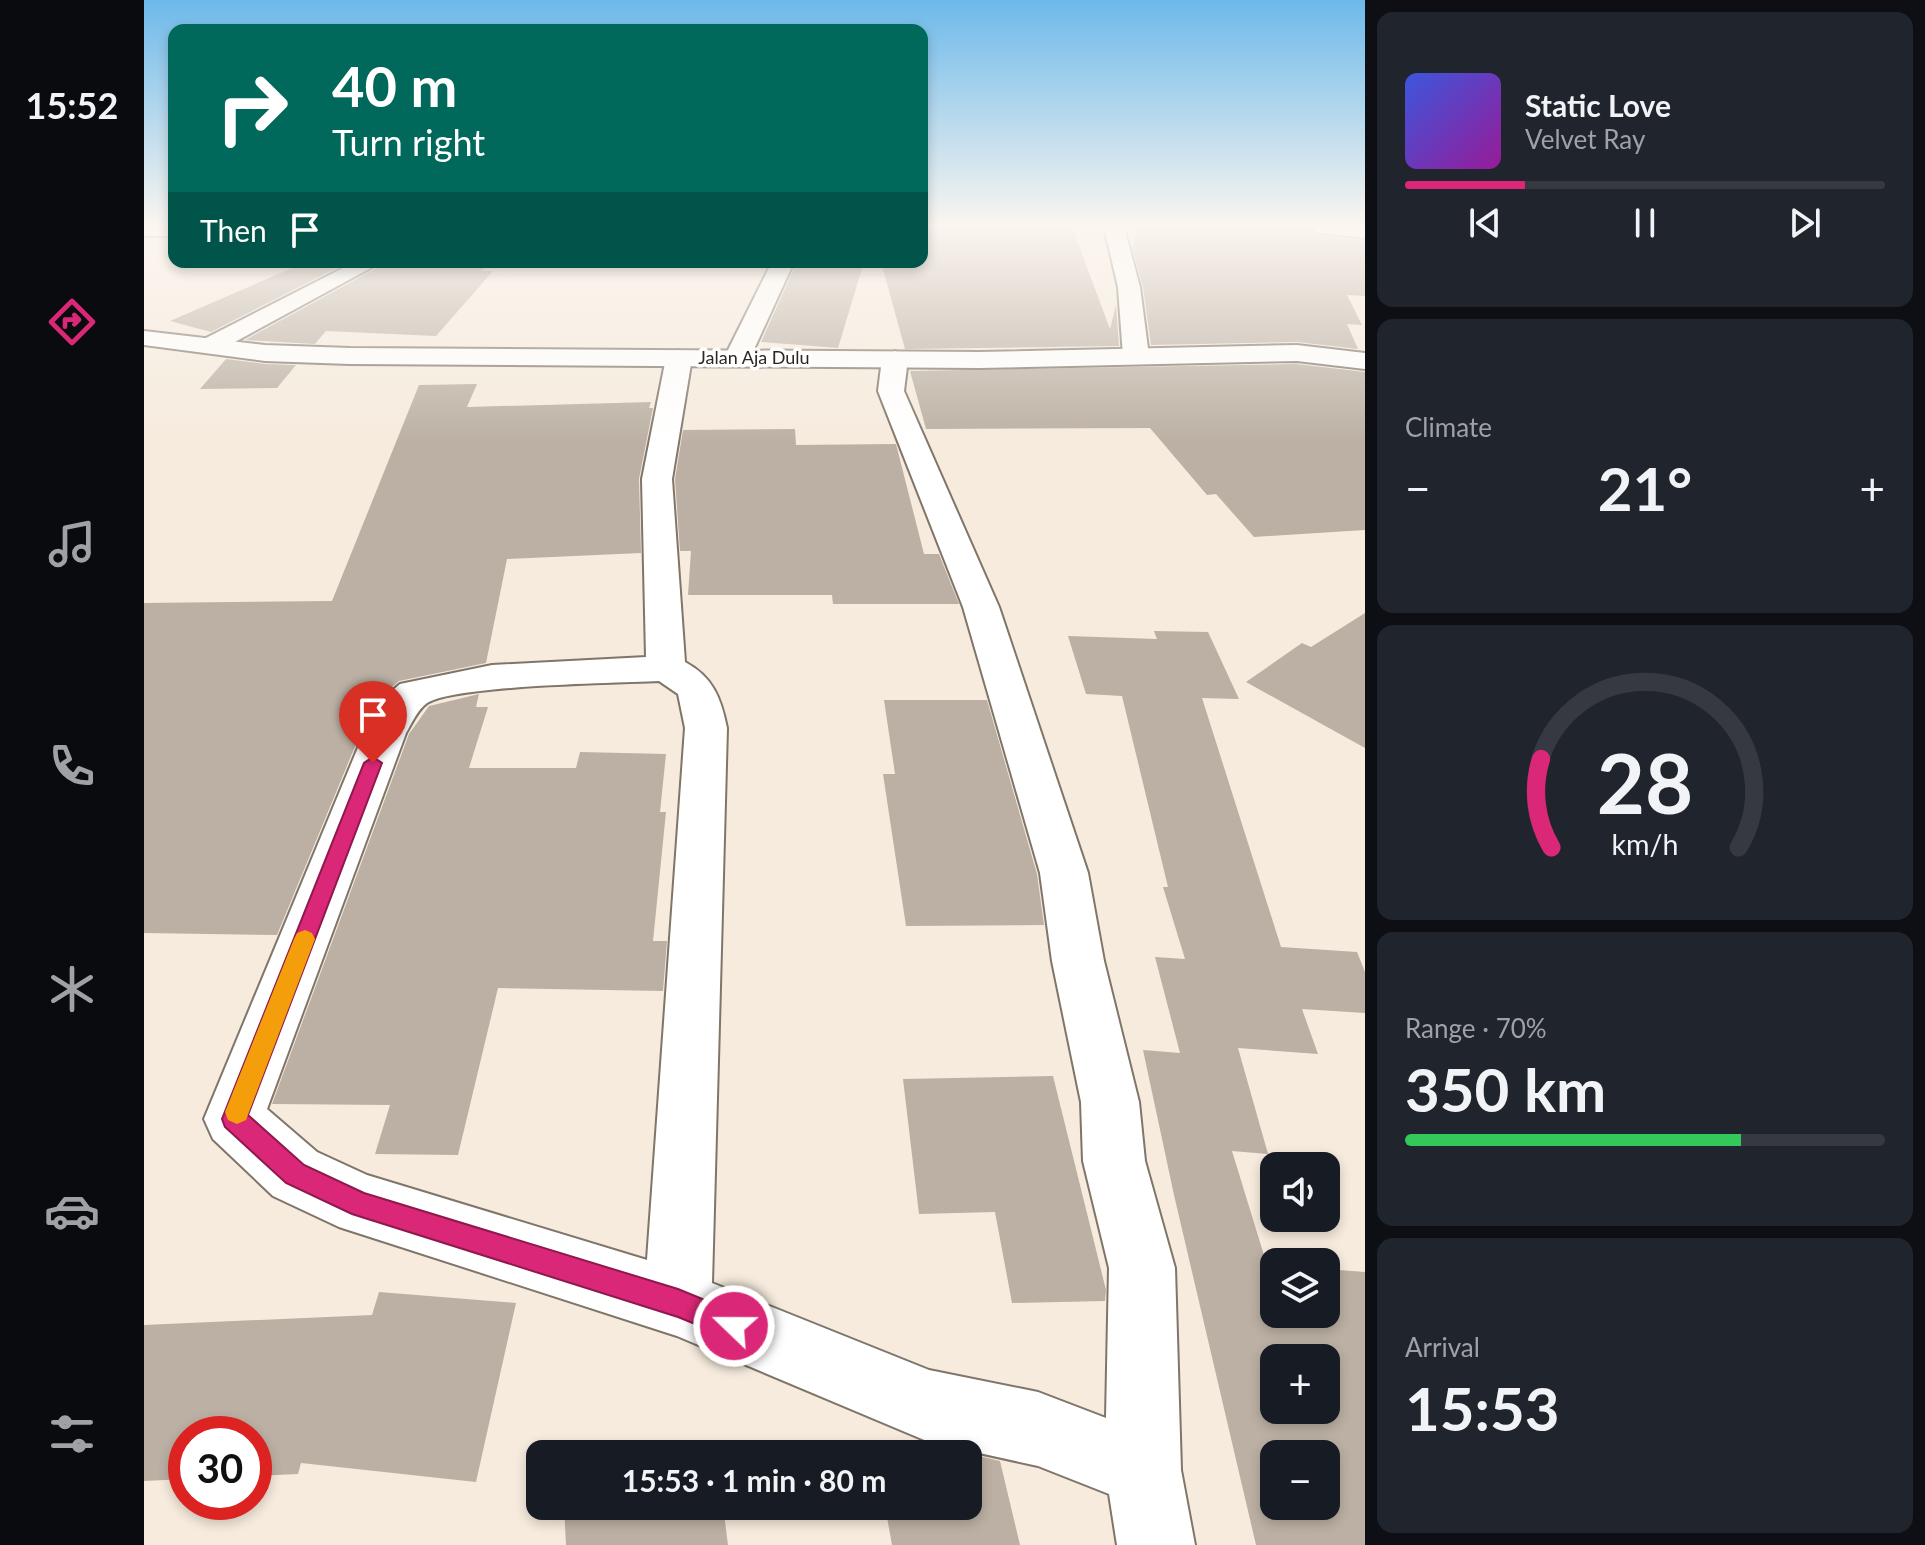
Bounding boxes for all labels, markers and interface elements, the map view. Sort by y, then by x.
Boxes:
text: 40 m [332,52,457,119]
icon: right [200,56,304,160]
text: 15:52 [26,83,118,127]
text: Static Love [1525,87,1671,123]
text: Turn right [332,120,485,164]
text: Velvet Ray [1525,123,1645,155]
icon: previous [1463,201,1507,245]
icon: pause [1623,201,1667,245]
icon: next [1783,201,1827,245]
icon: arrive [283,208,327,252]
text: Then [200,212,267,248]
icon: directions [44,294,100,350]
street label: Jalan Aja Dulu [698,346,810,368]
text: Climate [1405,411,1492,443]
text: 21° [1598,452,1692,524]
text: − [1405,462,1431,514]
text: + [1859,462,1885,514]
icon: music [44,516,100,572]
pin [339,681,407,763]
icon: arrive [351,693,395,737]
text: 28 [1597,732,1693,832]
icon: phone [44,738,100,794]
text: km/h [1612,828,1678,862]
icon: climate [44,961,100,1017]
text: Range · 70% [1405,1012,1547,1044]
text: 350 km [1405,1053,1606,1125]
map controls [1260,1152,1340,1520]
button: sound [1260,1152,1340,1232]
icon: car [44,1183,100,1239]
button: layers [1260,1248,1340,1328]
position arrow [692,1284,776,1368]
text: Arrival [1405,1331,1480,1363]
button: + [1260,1344,1340,1424]
text: 15:53 [1405,1372,1560,1444]
icon: filters [44,1406,100,1462]
speed limit sign: 30 [168,1416,272,1520]
button: − [1260,1440,1340,1520]
text: 15:53 · 1 min · 80 m [622,1462,886,1498]

